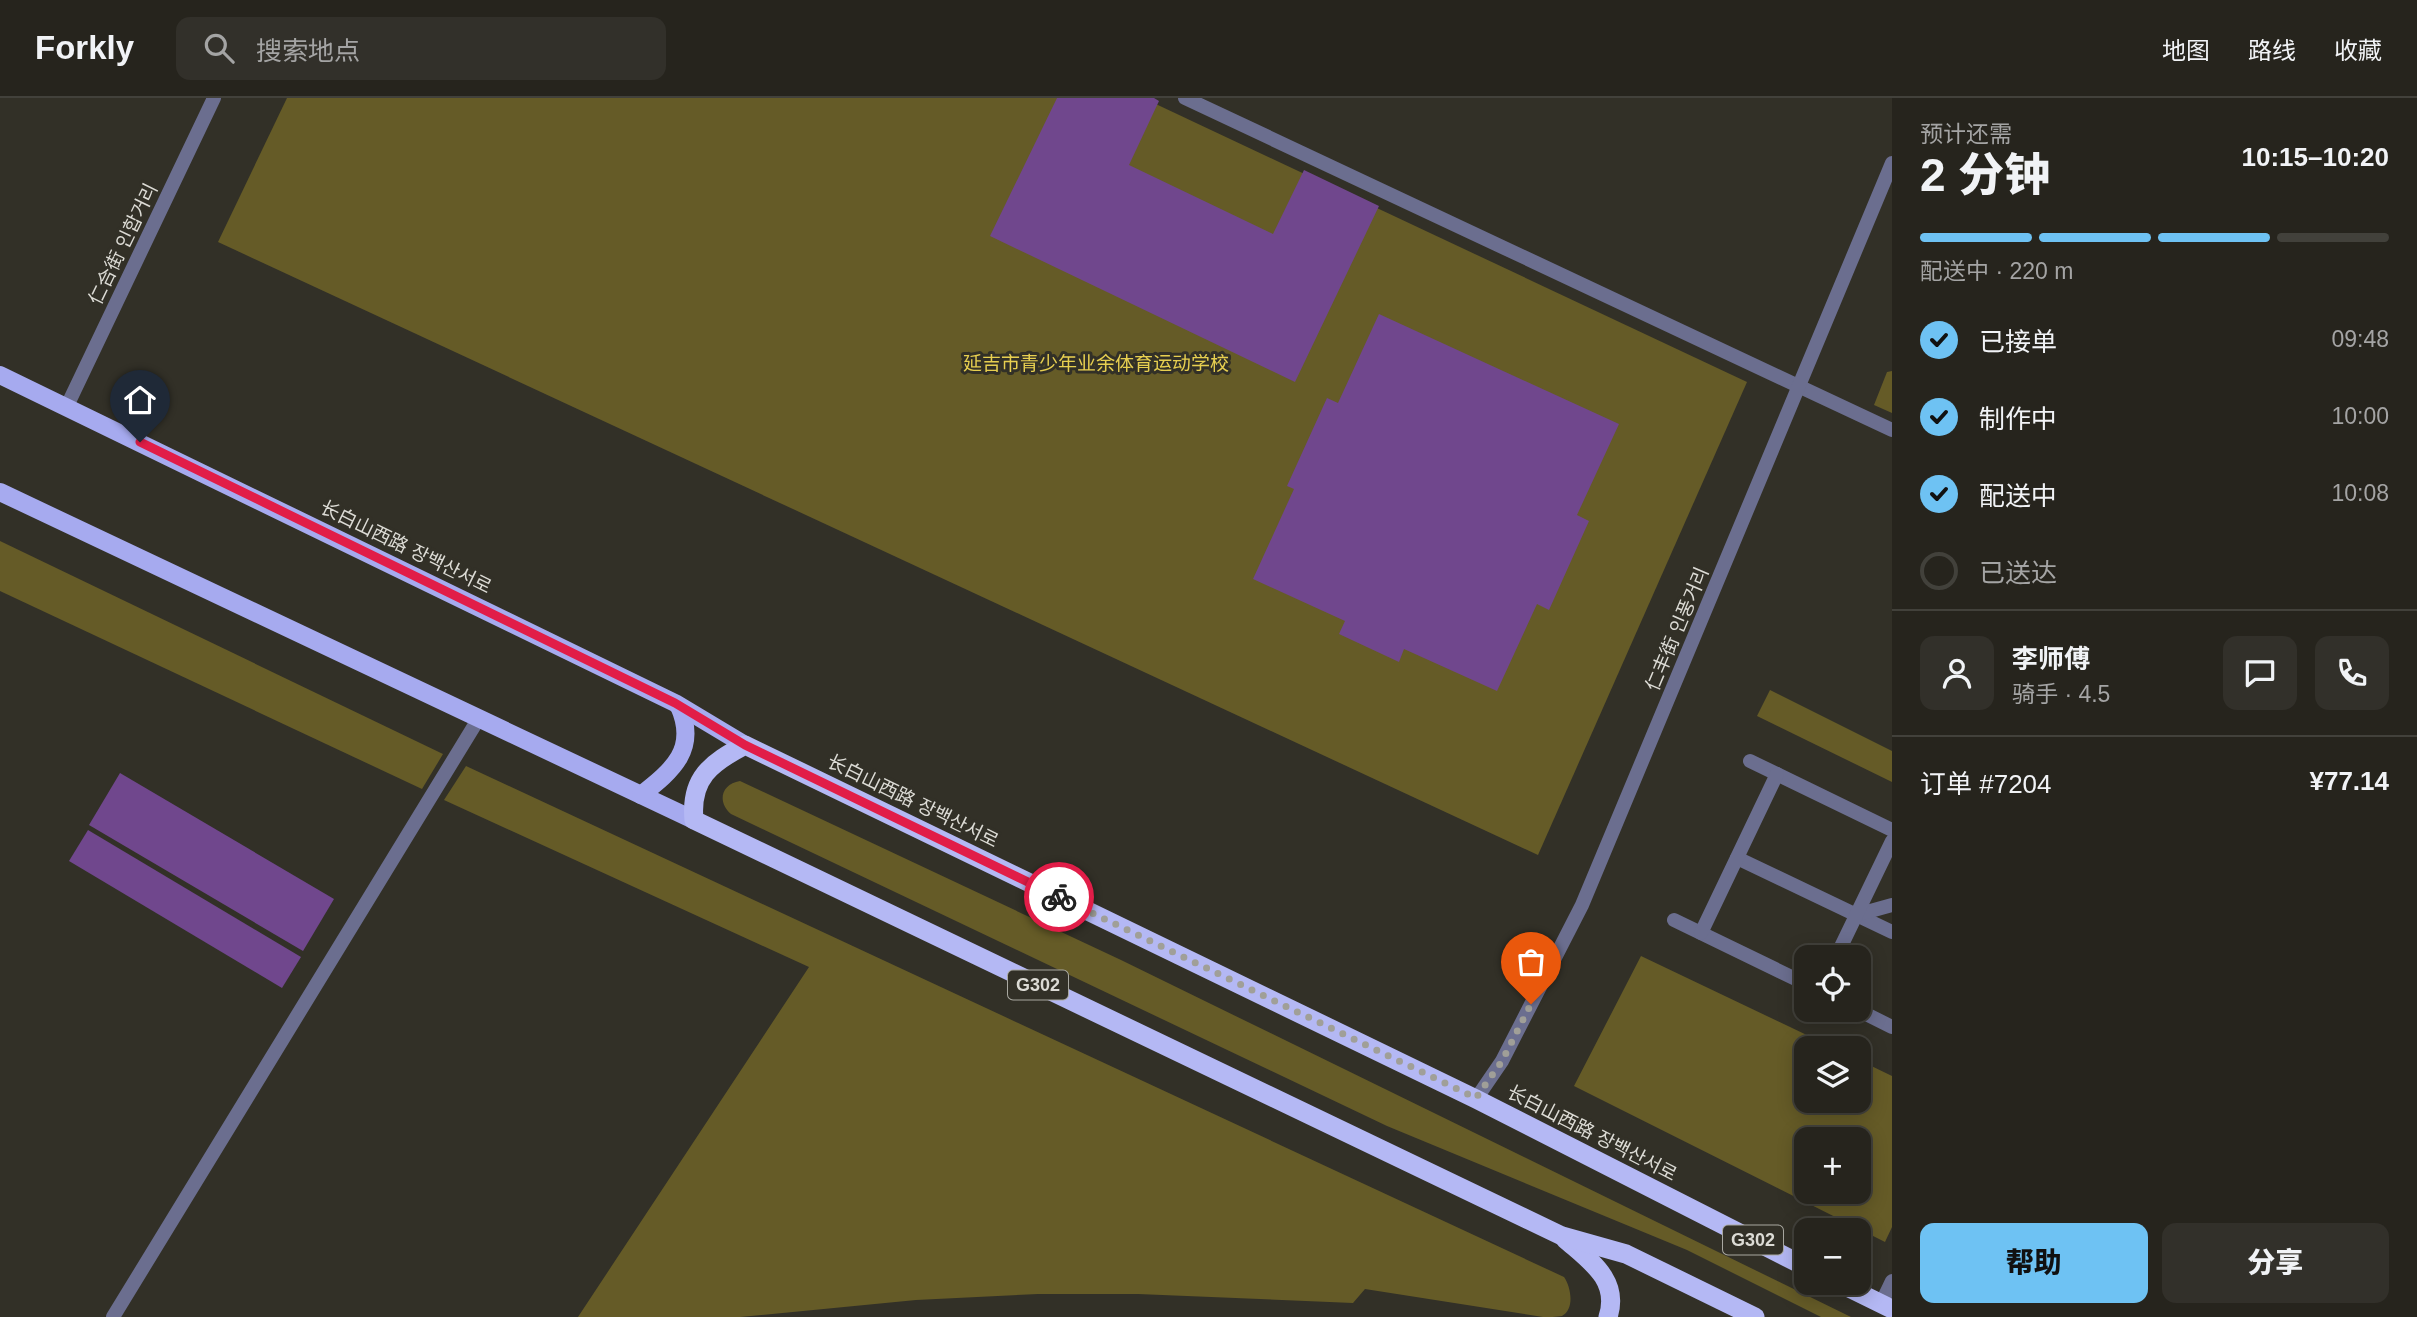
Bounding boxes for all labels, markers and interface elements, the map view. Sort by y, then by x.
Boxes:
search box [176,17,666,80]
text: Forkly [35,29,134,66]
icon: search [200,29,238,67]
text: 搜索地点 [256,36,360,66]
text: 地图 [2162,37,2210,64]
text: 路线 [2248,37,2296,64]
text: 收藏 [2334,37,2382,64]
text: 预计还需 [1920,121,2012,147]
text: 10:15–10:20 [2242,142,2389,172]
text: 2 分钟 [1920,149,2050,201]
street label: 仁合街 인합거리 [85,180,161,308]
text: 配送中 · 220 m [1920,258,2073,284]
icon: check [1920,321,1958,359]
text: 09:48 [2331,326,2389,352]
text: 已接单 [1979,327,2057,357]
park label: 延吉市青少年业余体育运动学校 [963,353,1229,374]
pin [110,370,170,442]
icon: home [121,381,159,419]
icon: check [1920,398,1958,436]
text: 10:00 [2331,403,2389,429]
text: 制作中 [1979,404,2057,434]
icon: check [1920,475,1958,513]
text: 10:08 [2331,480,2389,506]
text: 配送中 [1979,481,2057,511]
street label: 长白山西路 장백산서로 [317,496,495,598]
text: 已送达 [1979,558,2057,588]
street label: 仁丰街 인풍거리 [1642,564,1712,694]
button: person [1920,636,1994,710]
button: chat [2223,636,2297,710]
button: phone [2315,636,2389,710]
text: 李师傅 [2012,644,2090,674]
text: 骑手 · 4.5 [2012,681,2110,707]
street label: 长白山西路 장백산서로 [824,750,1002,852]
text: ¥77.14 [2309,766,2389,796]
text: 订单 #7204 [1920,769,2052,799]
courier [1024,862,1094,932]
icon: bike [1040,878,1078,916]
pin [1501,932,1561,1004]
icon: bag [1512,943,1550,981]
map controls [1794,945,1871,1295]
button: locate [1794,945,1871,1022]
road number: G302 [1008,970,1068,1000]
button: layers [1794,1036,1871,1113]
street label: 长白山西路 장백산서로 [1504,1081,1680,1185]
button: + [1794,1127,1871,1204]
button: − [1794,1218,1871,1295]
button: 帮助 [1920,1223,2148,1303]
button: 分享 [2162,1223,2389,1303]
road number: G302 [1723,1226,1783,1254]

